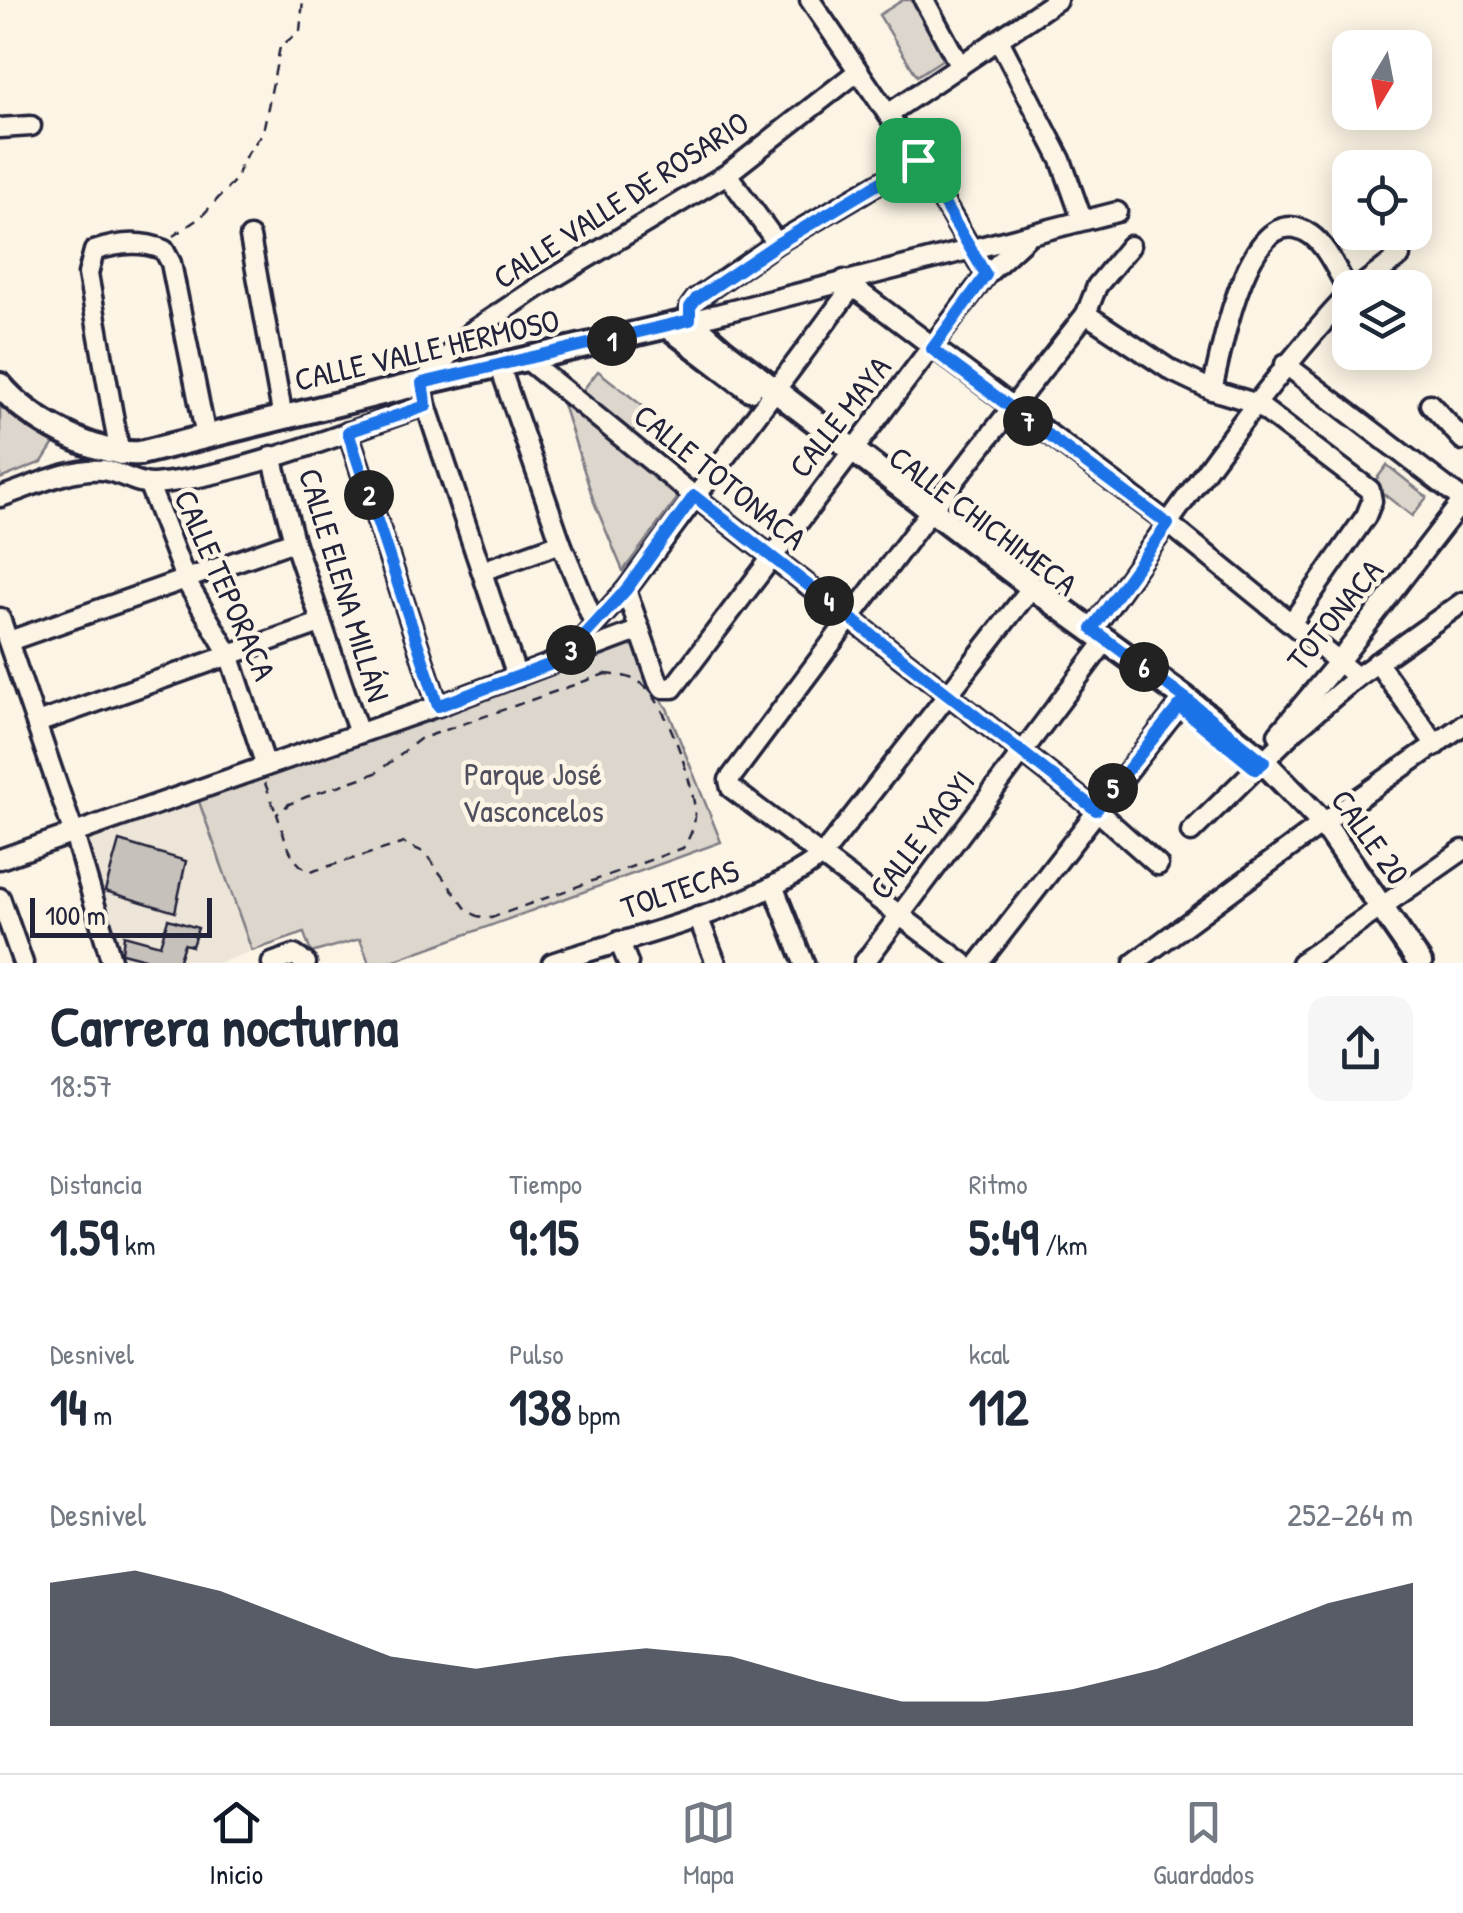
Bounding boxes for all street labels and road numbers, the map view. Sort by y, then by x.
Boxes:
street label: CALLE VALLE DE ROSARIO [485,101,757,298]
street label: CALLE VALLE HERMOSO [290,298,563,401]
street label: CALLE MAYA [779,347,901,486]
street label: CALLE TOTONACA [625,394,816,560]
street label: CALLE CHICHIMECA [881,436,1086,606]
street label: CALLE ELENA MILLÁN [289,463,400,707]
street label: CALLE TEPORACA [164,483,287,687]
street label: TOTONACA [1277,550,1393,679]
street label: CALLE YAQYI [859,762,984,908]
street label: CALLE 20 [1321,780,1419,893]
street label: TOLTECAS [615,848,745,929]

